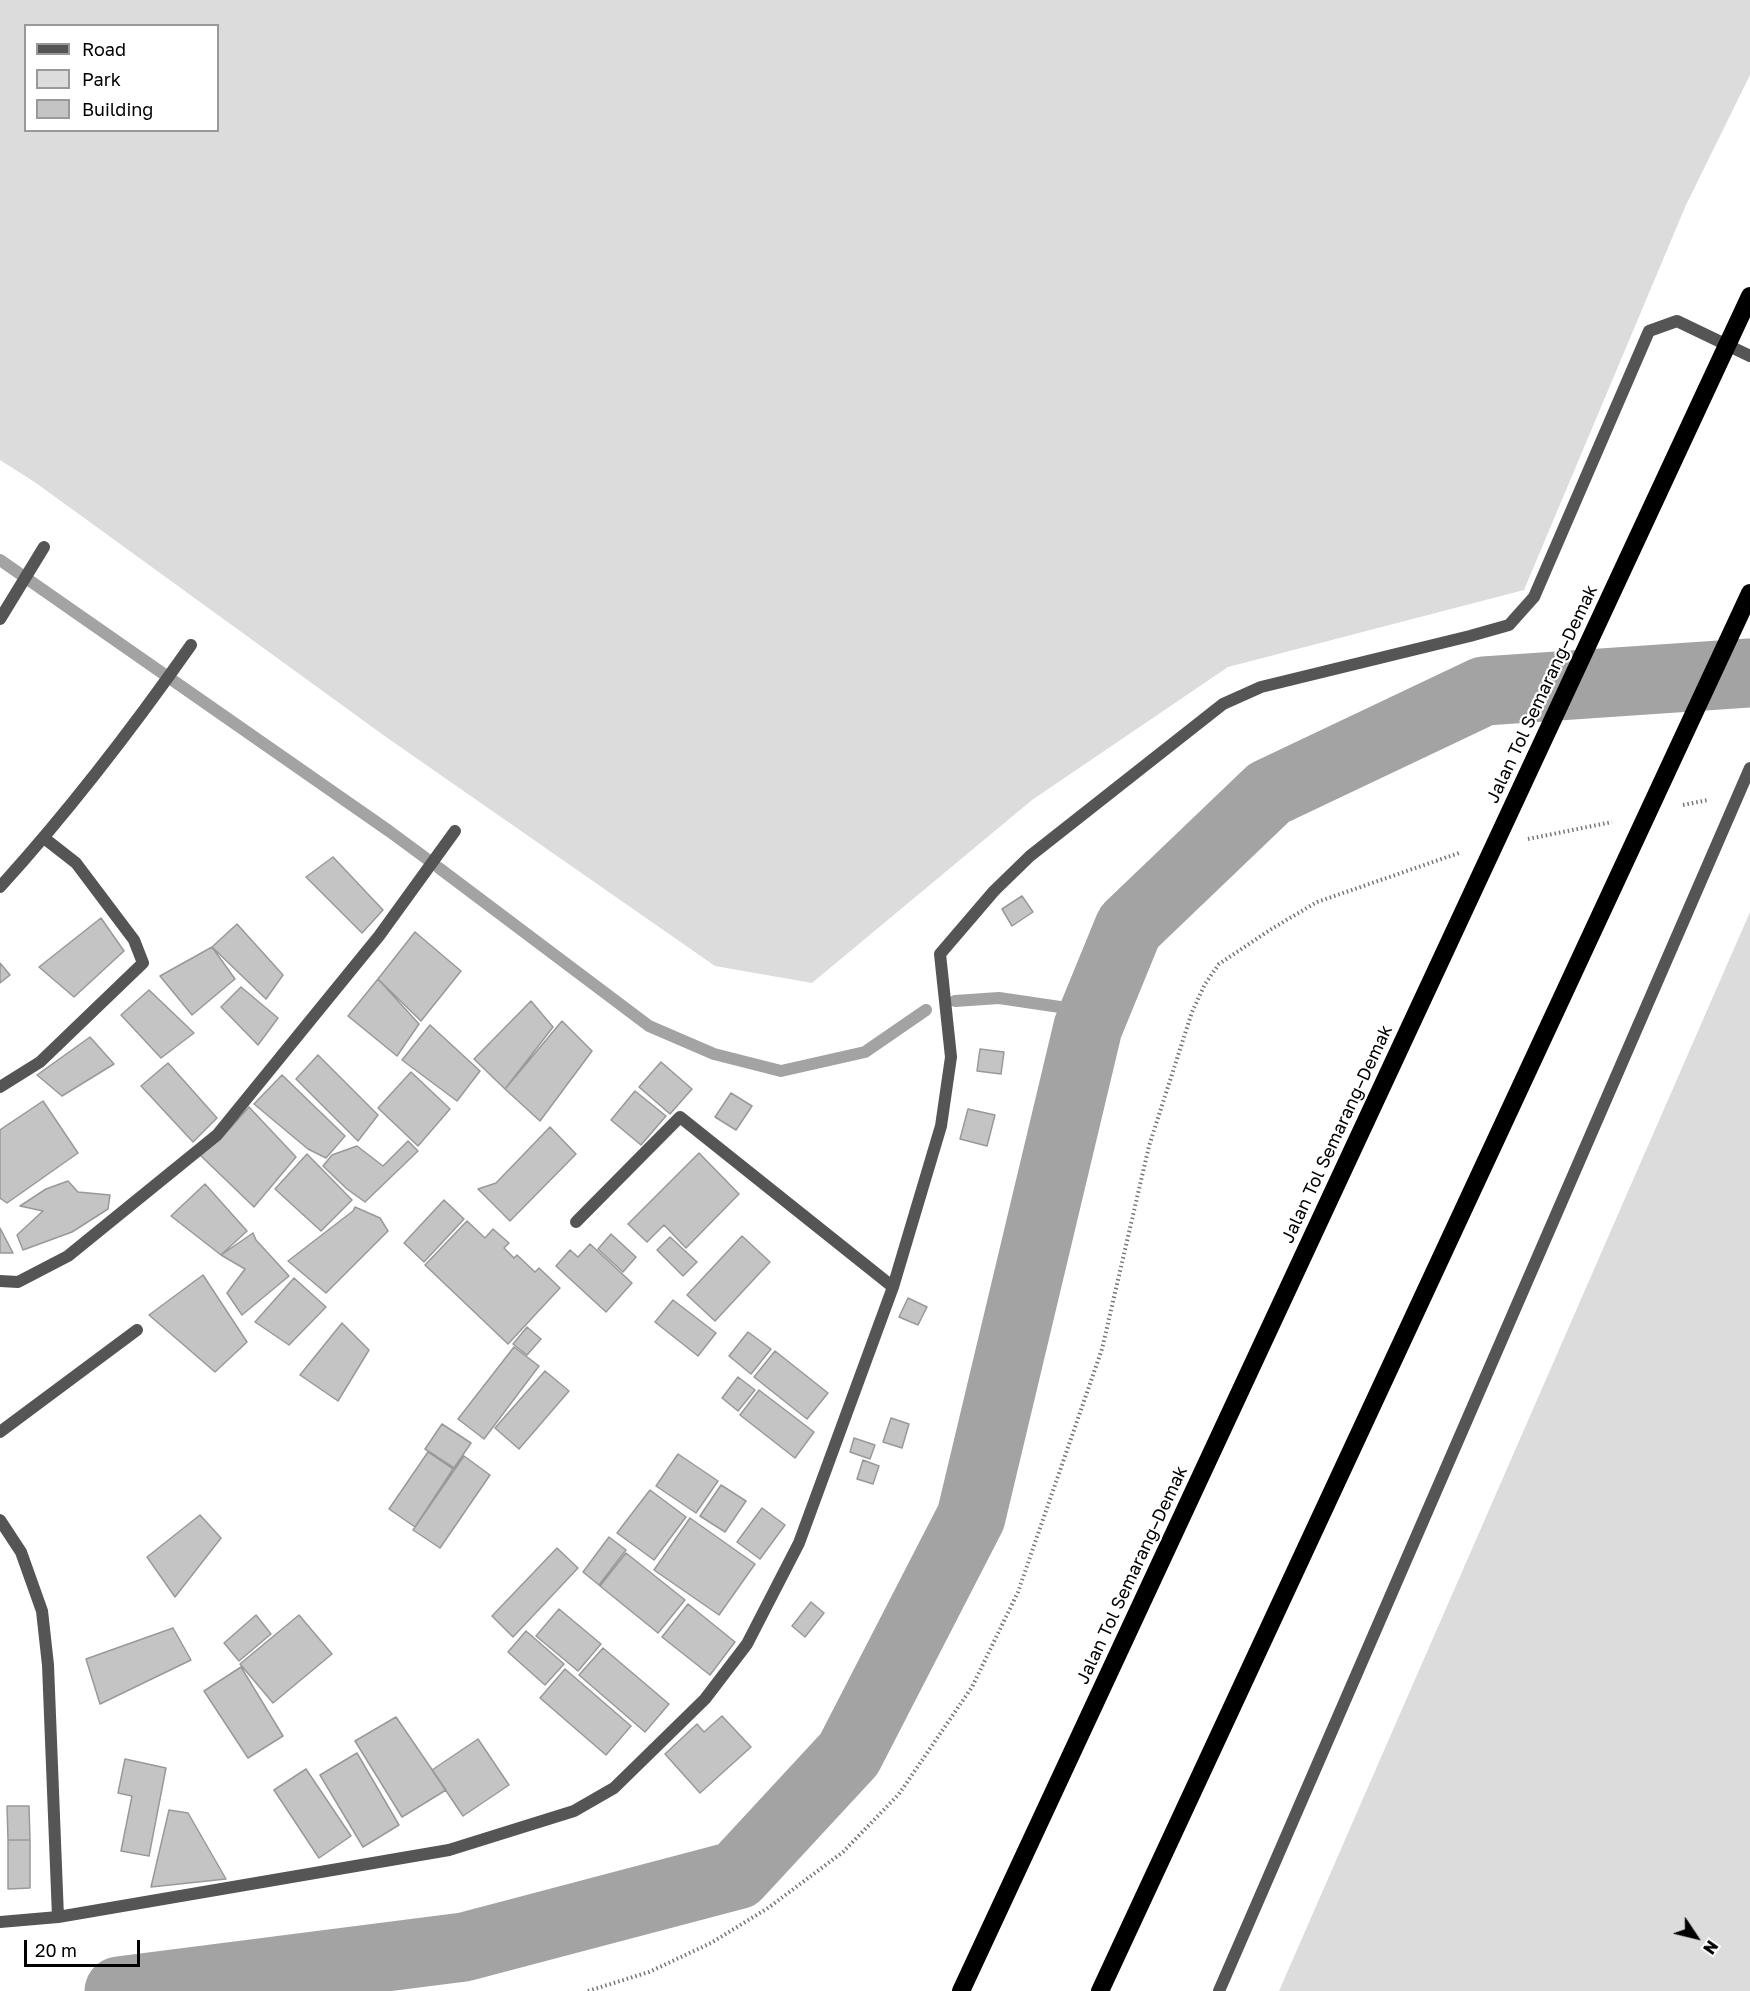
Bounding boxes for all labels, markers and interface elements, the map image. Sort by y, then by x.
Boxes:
legend [24,24,219,132]
text: Road [82,38,126,60]
text: Park [82,68,121,90]
text: Building [82,98,153,120]
street label: Jalan Tol Semarang–Demak [1482,581,1602,807]
street label: Jalan Tol Semarang–Demak [1277,1021,1397,1247]
street label: Jalan Tol Semarang–Demak [1072,1462,1192,1688]
north arrow [1666,1907,1726,1967]
scale bar [27,1928,142,1966]
text: N [1699,1937,1722,1958]
text: 20 m [35,1939,77,1961]

